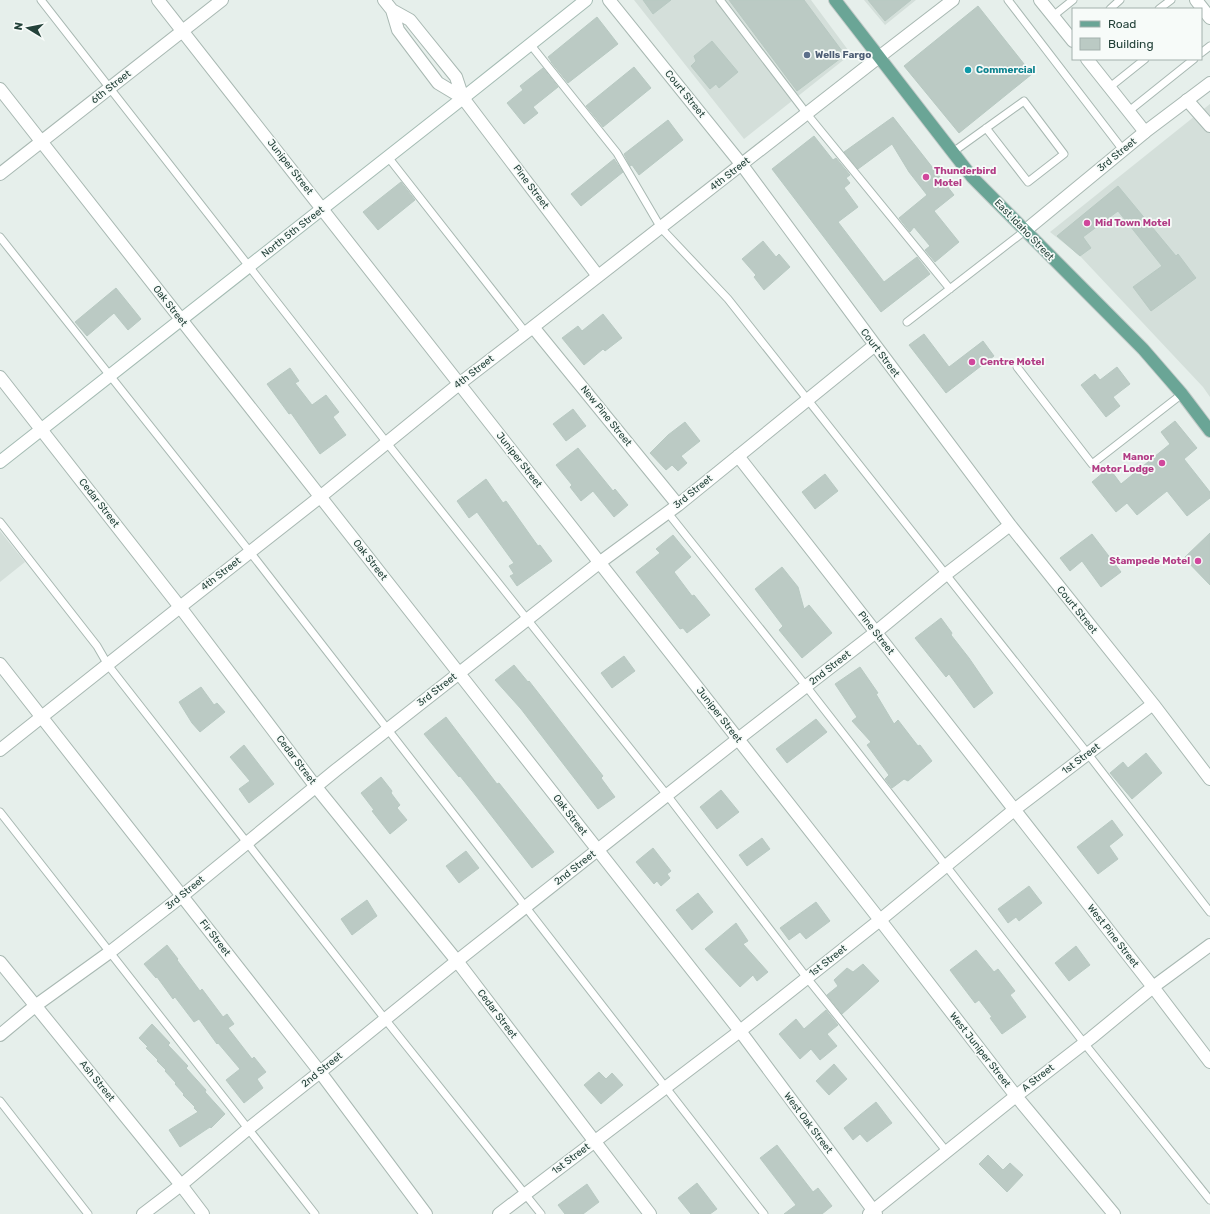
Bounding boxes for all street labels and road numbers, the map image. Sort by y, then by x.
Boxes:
street label: 6th Street [89,68,133,106]
street label: Court Street [662,68,708,120]
street label: 3rd Street [1095,135,1139,174]
street label: Juniper Street [265,137,315,197]
street label: 4th Street [708,155,753,193]
street label: Pine Street [511,163,551,211]
street label: East Idaho Street [992,197,1056,263]
street label: North 5th Street [259,204,327,260]
street label: Oak Street [150,283,190,329]
street label: Court Street [858,326,902,380]
street label: 4th Street [452,353,497,391]
street label: New Pine Street [578,383,634,449]
street label: Juniper Street [494,430,544,490]
street label: 3rd Street [671,472,715,511]
street label: Cedar Street [76,476,122,530]
street label: Oak Street [350,537,390,583]
street label: 4th Street [199,555,244,593]
street label: Court Street [1054,584,1100,636]
street label: Pine Street [855,609,897,657]
street label: 2nd Street [807,648,853,688]
street label: 3rd Street [415,671,459,709]
street label: Juniper Street [694,685,744,745]
street label: Cedar Street [274,733,318,787]
street label: 1st Street [1060,741,1103,777]
street label: Oak Street [550,792,590,838]
street label: 2nd Street [552,848,598,888]
street label: 3rd Street [163,873,207,912]
street label: West Pine Street [1085,902,1141,970]
street label: Fir Street [197,917,233,959]
street label: 1st Street [807,942,849,979]
street label: Cedar Street [475,987,519,1041]
street label: West Juniper Street [947,1010,1013,1090]
street label: 2nd Street [299,1050,345,1090]
street label: Ash Street [77,1058,117,1104]
street label: A Street [1019,1062,1057,1094]
street label: West Oak Street [781,1090,835,1156]
street label: 1st Street [550,1141,593,1177]

